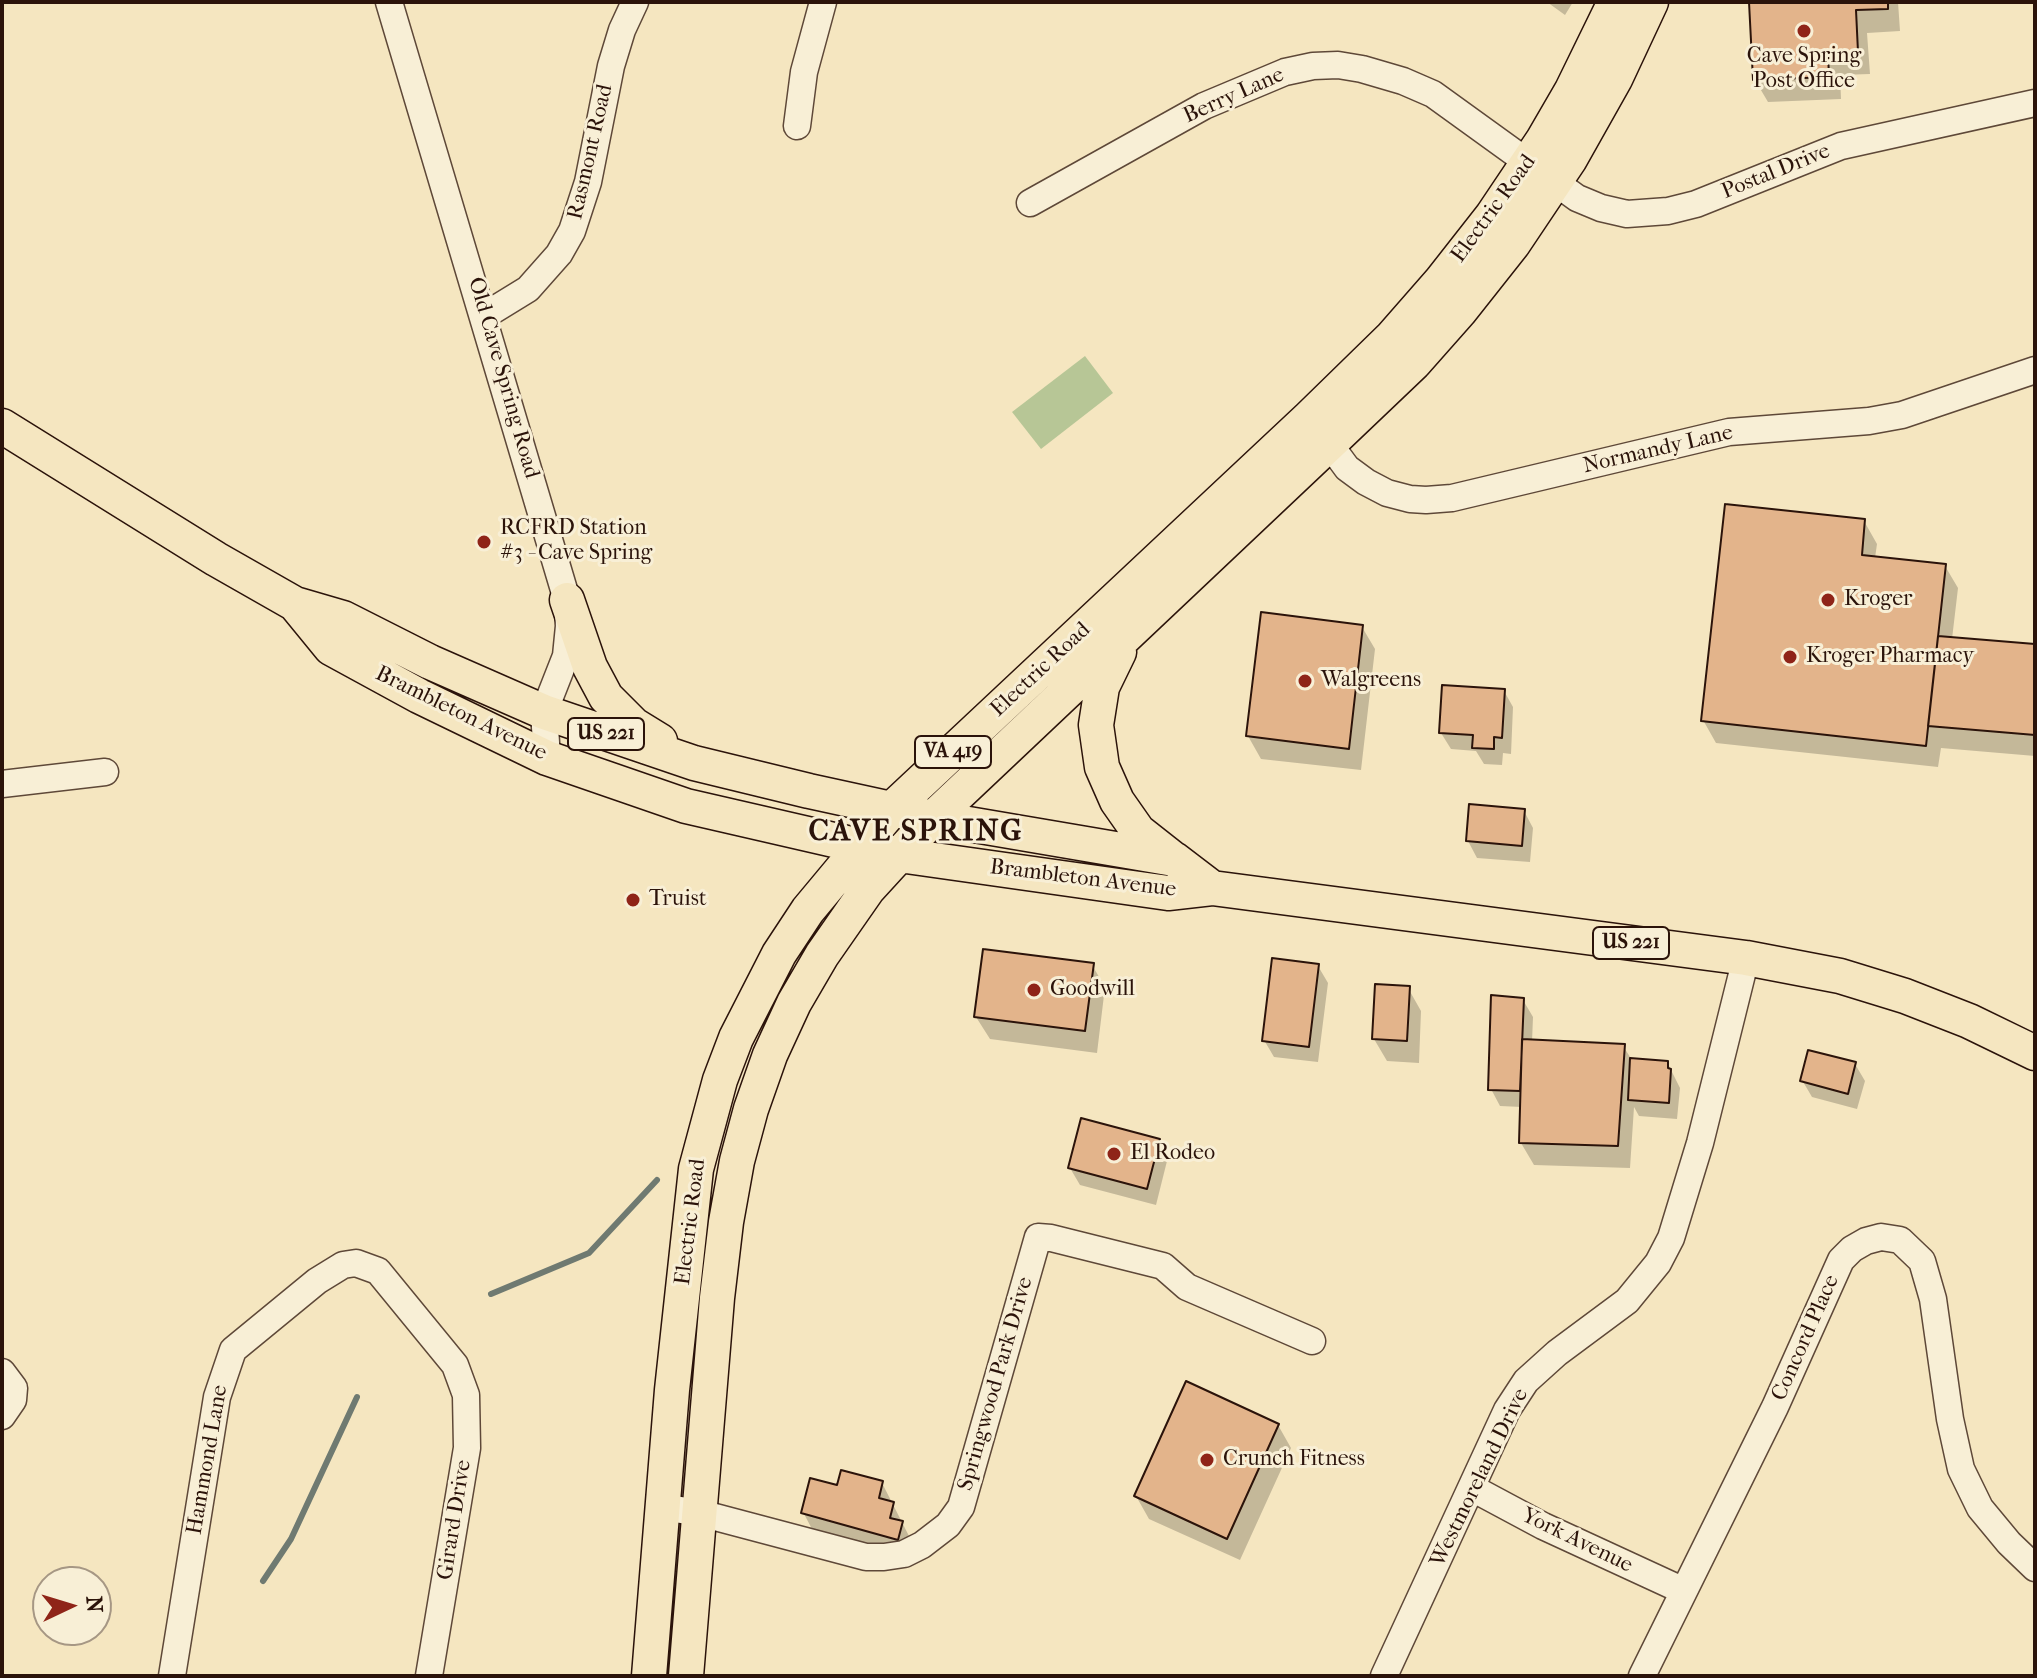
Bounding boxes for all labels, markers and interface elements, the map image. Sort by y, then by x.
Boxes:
marker: Cave Spring Post Office [1795,22,1813,40]
place label: Cave Spring Post Office [1747,44,1861,96]
street label: Berry Lane [1180,62,1288,130]
street label: Rasmont Road [563,82,619,222]
street label: Postal Drive [1718,138,1834,206]
street label: Electric Road [1446,150,1542,268]
street label: Old Cave Spring Road [462,274,544,482]
street label: Normandy Lane [1581,420,1735,480]
place label: RCFRD Station #3 - Cave Spring [500,516,652,568]
marker: RCFRD Station #3 - Cave Spring [475,533,493,551]
place label: Kroger [1844,587,1912,613]
marker: Kroger [1819,591,1837,609]
street label: Electric Road [986,617,1096,723]
place label: Kroger Pharmacy [1806,644,1974,670]
marker: Kroger Pharmacy [1781,648,1799,666]
street label: Brambleton Avenue [371,661,551,767]
place label: Walgreens [1321,668,1421,694]
marker: Walgreens [1296,672,1314,690]
road number: US 221 [568,718,644,750]
road number: VA 419 [915,736,991,768]
district label: CAVE SPRING [809,815,1023,851]
street label: Brambleton Avenue [988,854,1178,904]
place label: Truist [649,887,707,913]
marker: Truist [624,891,642,909]
road number: US 221 [1593,927,1669,959]
place label: Goodwill [1050,977,1135,1003]
marker: Goodwill [1025,981,1043,999]
place label: El Rodeo [1130,1141,1215,1167]
marker: El Rodeo [1105,1145,1123,1163]
street label: Electric Road [670,1157,712,1287]
street label: Concord Place [1766,1271,1846,1405]
street label: Springwood Park Drive [953,1274,1039,1494]
street label: Hammond Lane [182,1383,234,1537]
street label: Westmoreland Drive [1425,1384,1535,1572]
place label: Crunch Fitness [1223,1447,1365,1473]
marker: Crunch Fitness [1198,1451,1216,1469]
street label: Girard Drive [432,1458,478,1582]
street label: York Avenue [1517,1503,1637,1579]
north arrow [32,1566,112,1646]
text: N [80,1595,107,1614]

